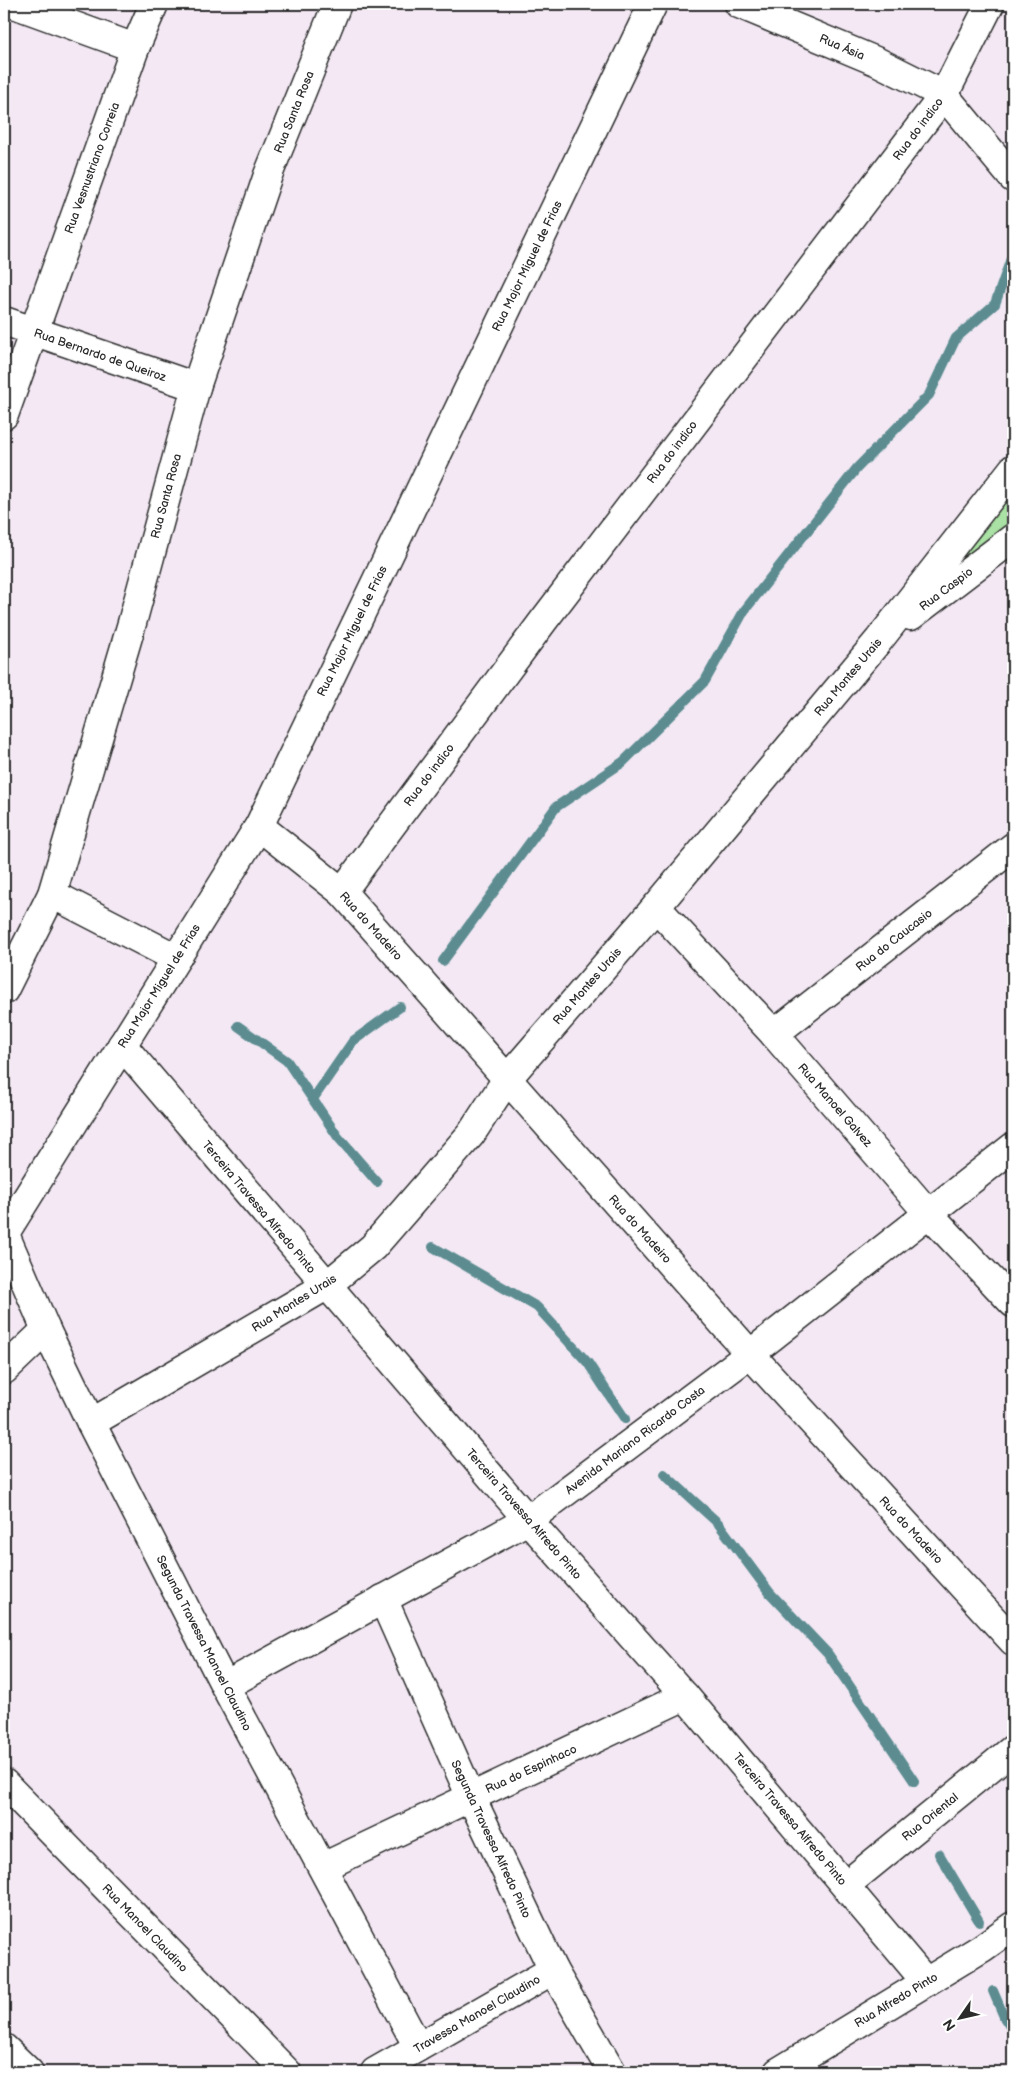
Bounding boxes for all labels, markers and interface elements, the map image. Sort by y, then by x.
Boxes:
street label: Rua Ásia [817,29,868,64]
street label: Rua Santa Rosa [271,69,318,155]
street label: Rua do indico [890,95,947,164]
street label: Rua Vesnustriano Correia [62,100,123,236]
street label: Rua Major Miguel de Frias [489,198,566,334]
street label: Rua Bernardo de Queiroz [32,326,168,385]
street label: Rua do indico [644,418,701,487]
street label: Rua Santa Rosa [148,452,185,540]
street label: Rua Major Miguel de Frias [314,563,391,699]
street label: Rua Caspio [917,564,976,614]
street label: Rua Montes Urais [811,635,885,719]
street label: Rua do indico [401,741,458,810]
street label: Rua do Madeiro [336,889,405,964]
street label: Rua do Caucasio [853,906,936,975]
street label: Rua Major Miguel de Frias [115,921,204,1051]
street label: Rua Montes Urais [550,945,625,1028]
street label: Rua Manoel Galvez [794,1060,875,1150]
street label: Terceira Travessa Alfredo Pinto [199,1138,319,1277]
street label: Rua do Madeiro [605,1192,674,1267]
street label: Rua Montes Urais [249,1271,340,1336]
street label: Avenida Mariano Ricardo Costa [562,1383,708,1498]
street label: Terceira Travessa Alfredo Pinto [463,1446,585,1583]
street label: Rua do Madeiro [875,1493,946,1567]
street label: Segunda Travessa Manoel Claudino [153,1553,255,1734]
street label: Rua do Espinhaco [483,1742,579,1797]
street label: Terceira Travessa Alfredo Pinto [730,1750,850,1889]
street label: Segunda Travessa Alfredo Pinto [447,1758,534,1921]
street label: Rua Oriental [899,1790,962,1845]
street label: Rua Manoel Claudino [99,1881,191,1976]
street label: Rua Alfredo Pinto [852,1970,941,2031]
street label: Travessa Manoel Claudino [411,1972,543,2057]
north arrow [934,1994,984,2044]
text: N [940,2016,960,2034]

